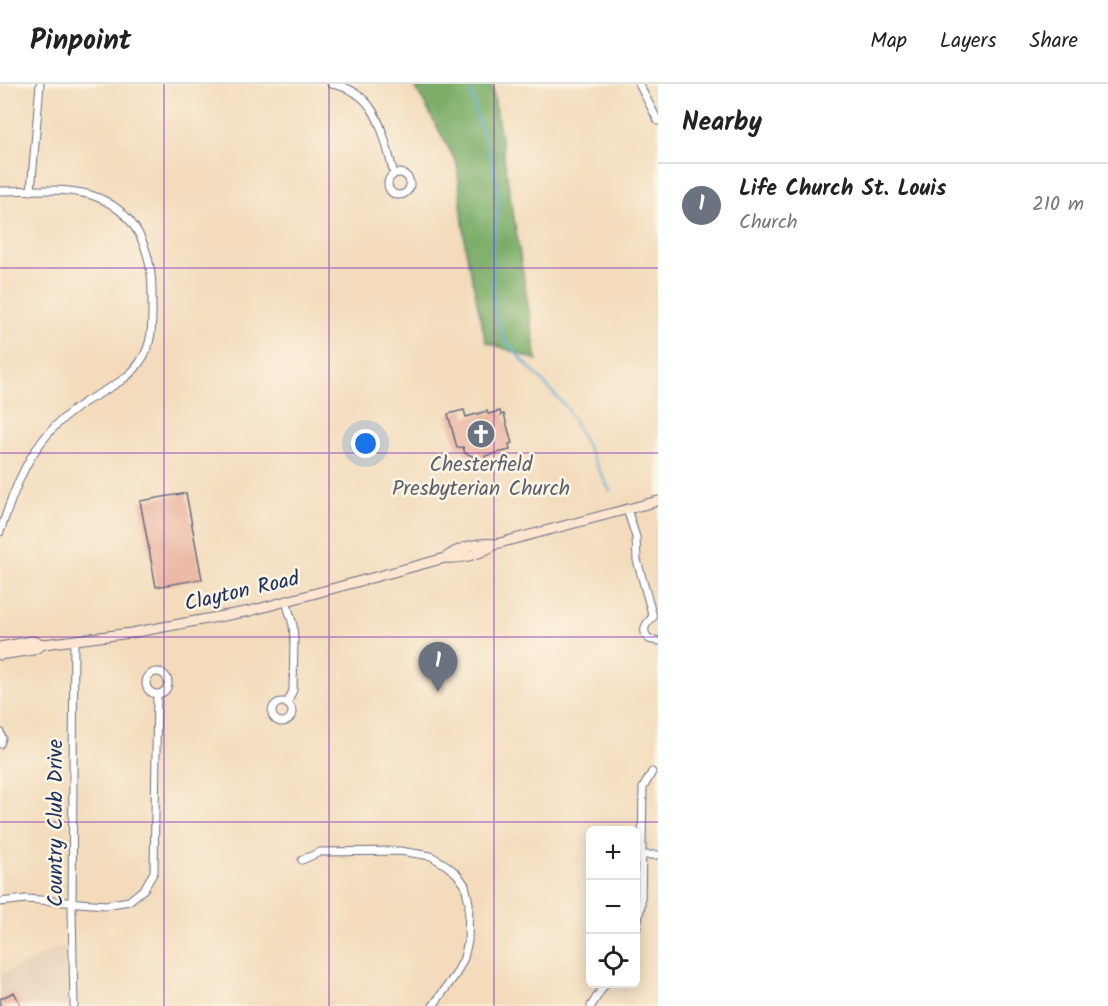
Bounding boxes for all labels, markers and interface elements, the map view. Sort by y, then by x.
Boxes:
text: Pinpoint [30,19,131,64]
text: Map [870,25,907,58]
text: Layers [940,25,996,58]
text: Share [1029,25,1078,58]
text: Nearby [682,102,762,144]
text: Life Church St. Louis [739,172,946,207]
text: 1 [698,189,705,221]
text: 210 m [1032,189,1084,221]
text: Church [739,207,798,239]
church icon: Chesterfield Presbyterian Church [465,418,497,450]
your location [351,429,380,458]
place label: Chesterfield Presbyterian Church [392,449,570,506]
street label: Clayton Road [181,563,303,621]
pin: 1 [418,642,458,692]
street label: Country Club Drive [40,739,73,907]
map controls [586,826,640,988]
button: + [586,826,640,880]
button: − [586,880,640,934]
button: locate [586,934,640,988]

